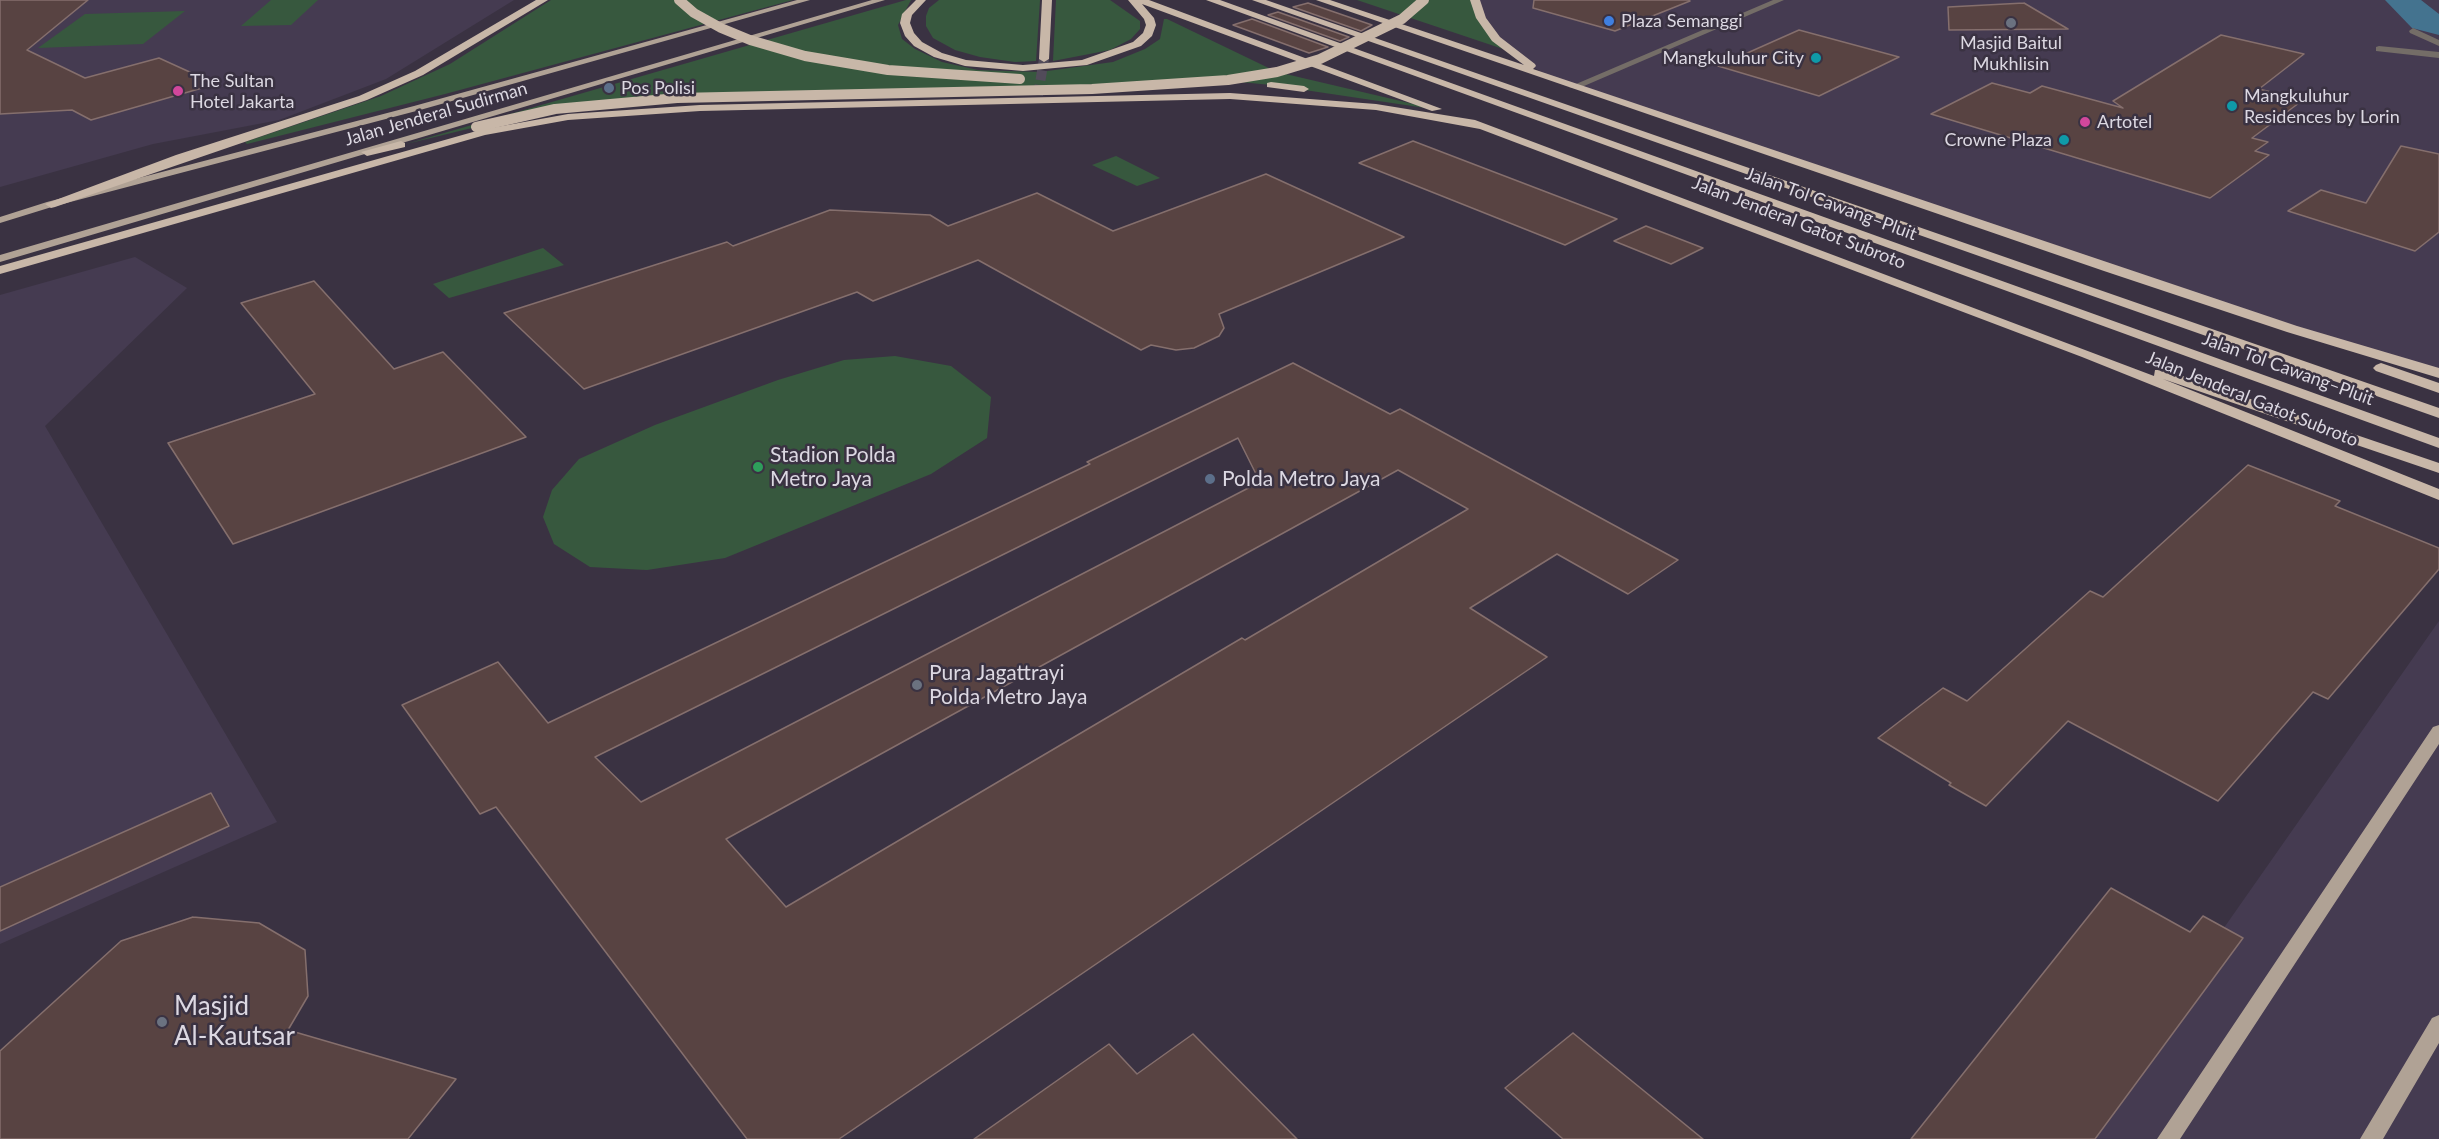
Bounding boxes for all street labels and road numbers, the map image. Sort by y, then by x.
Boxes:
street label: Jalan Jenderal Sudirman [342,78,530,150]
street label: Jalan Tol Cawang–Pluit [1742,163,1920,245]
street label: Jalan Jenderal Gatot Subroto [1689,172,1909,274]
street label: Jalan Tol Cawang–Pluit [2199,328,2377,410]
street label: Jalan Jenderal Gatot Subroto [2143,347,2361,451]

